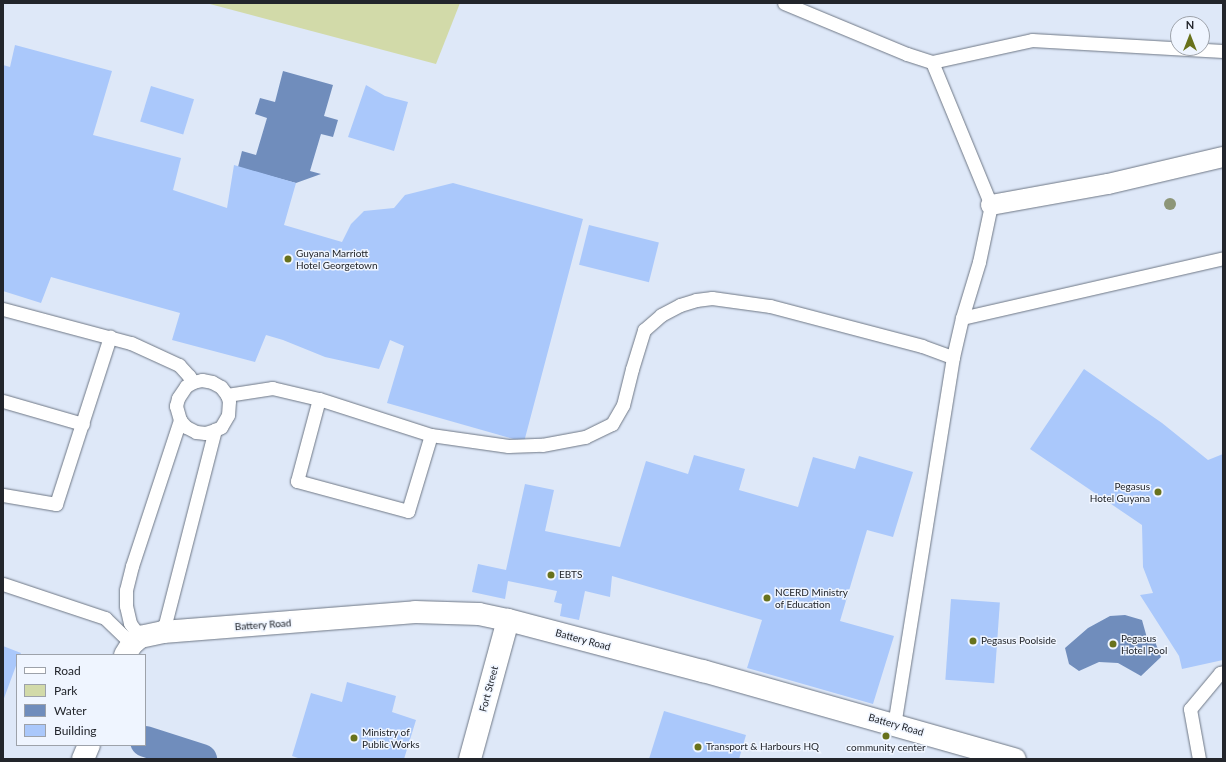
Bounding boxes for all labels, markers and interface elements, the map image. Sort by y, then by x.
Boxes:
north arrow [1170,16,1210,56]
text: N [1186,18,1194,31]
place label: Guyana Marriott Hotel Georgetown [296,247,377,270]
marker: Guyana Marriott Hotel Georgetown [283,254,293,264]
place label: Pegasus Hotel Guyana [1090,480,1150,504]
marker: Pegasus Hotel Guyana [1153,487,1163,497]
place label: EBTS [559,569,582,581]
marker: EBTS [546,570,556,580]
place label: NCERD Ministry of Education [775,586,848,610]
marker: NCERD Ministry of Education [762,593,772,603]
street label: Battery Road [234,617,292,633]
street label: Battery Road [554,627,612,653]
place label: Pegasus Hotel Pool [1121,632,1167,656]
place label: Pegasus Poolside [981,635,1056,647]
marker: Pegasus Poolside [968,636,978,646]
marker: Pegasus Hotel Pool [1108,639,1118,649]
legend [16,654,146,746]
text: Road [54,663,81,678]
street label: Fort Street [477,665,501,713]
text: Park [54,683,77,698]
text: Water [54,703,87,718]
street label: Battery Road [867,711,925,739]
text: Building [54,723,97,738]
place label: Ministry of Public Works [362,726,420,750]
marker: community center [881,731,891,741]
marker: Ministry of Public Works [349,733,359,743]
place label: Transport & Harbours HQ [706,741,819,753]
marker: Transport & Harbours HQ [693,742,703,752]
place label: community center [846,742,926,754]

